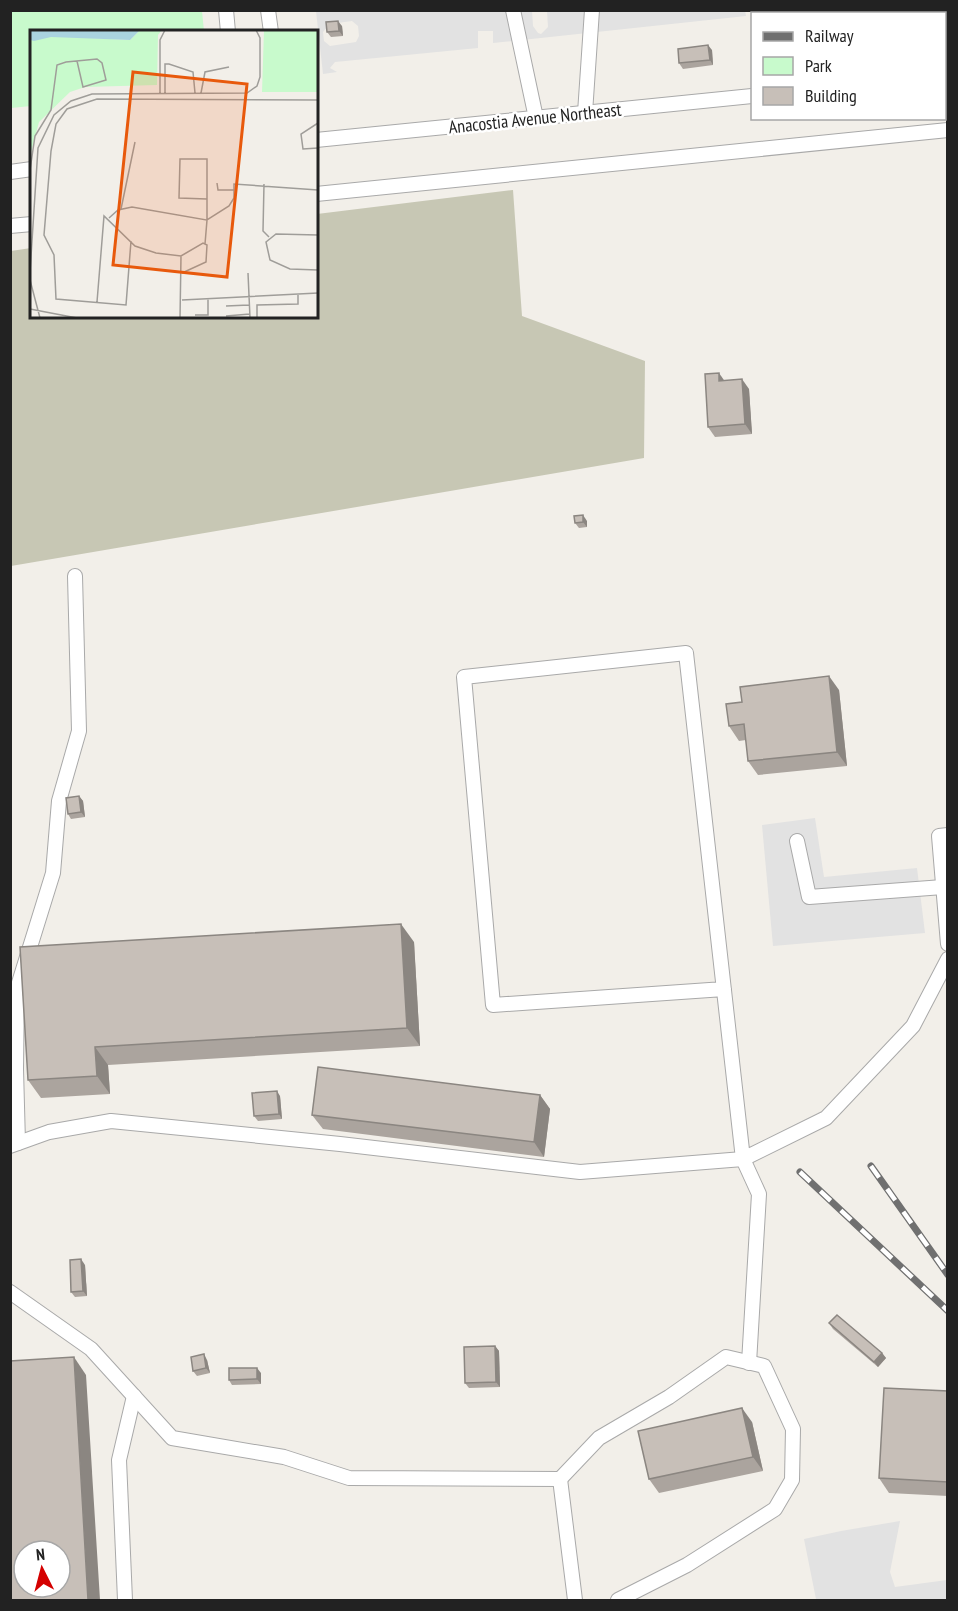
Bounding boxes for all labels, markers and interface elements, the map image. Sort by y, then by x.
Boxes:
legend [751,12,946,120]
text: Railway [805,24,854,47]
inset map [30,30,318,318]
text: Park [805,54,832,77]
text: Building [805,84,857,107]
street label: Anacostia Avenue Northeast [447,97,623,139]
north arrow [12,1539,72,1599]
text: N [35,1544,46,1564]

